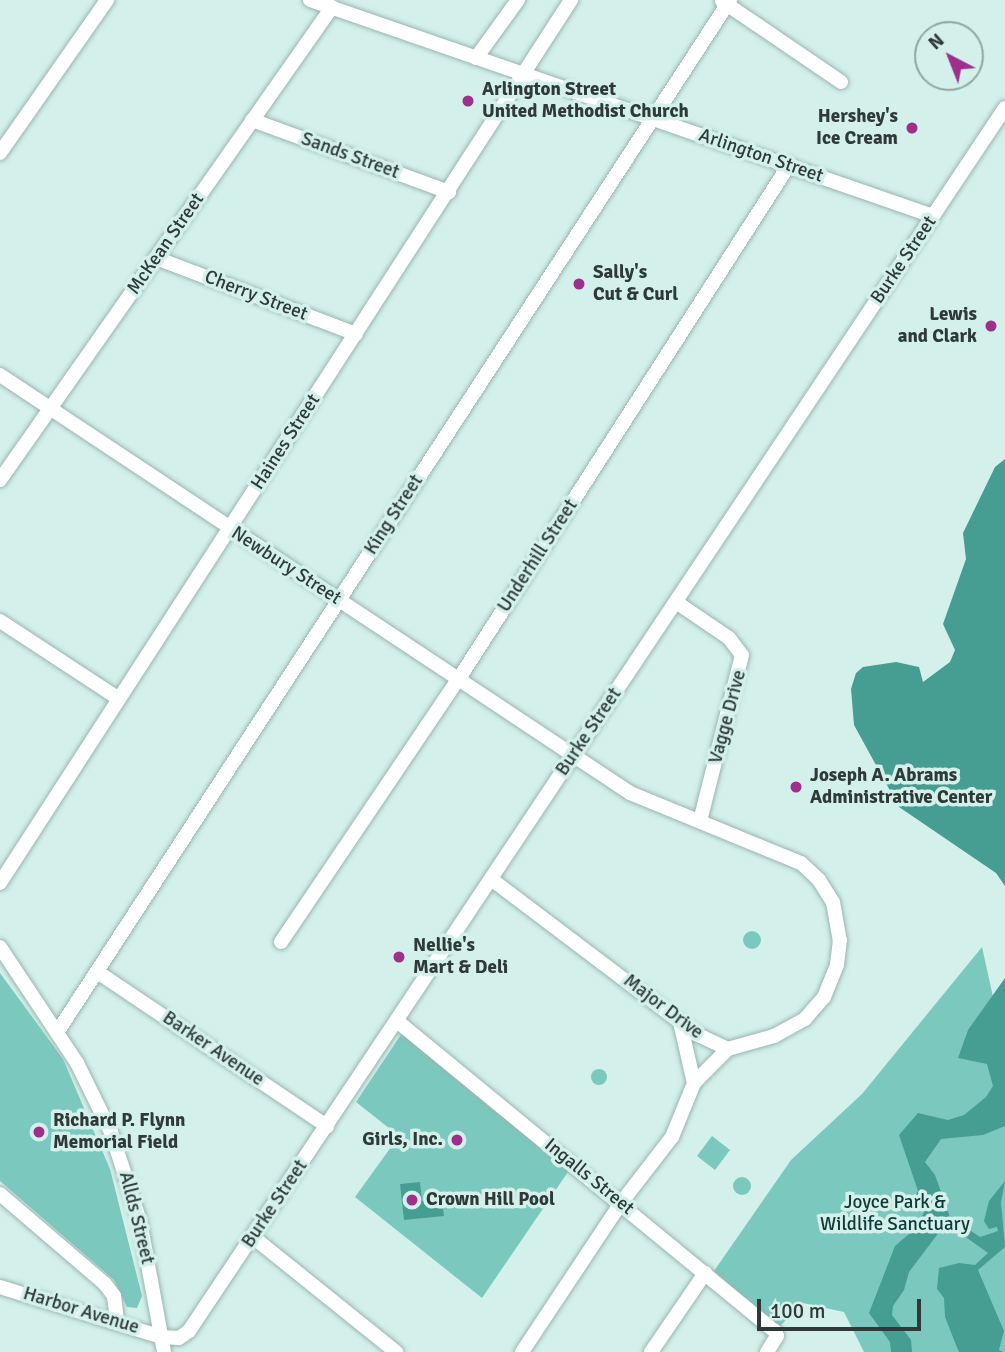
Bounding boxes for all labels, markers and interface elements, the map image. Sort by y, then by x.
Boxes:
north arrow [914,21,984,91]
text: N [923,29,949,55]
place label: Arlington Street United Methodist Church [482,79,689,123]
marker: Arlington Street United Methodist Church [460,93,476,109]
place label: Hershey's Ice Cream [816,106,898,150]
marker: Hershey's Ice Cream [904,120,920,136]
street label: Arlington Street [696,124,826,188]
street label: Sands Street [298,128,402,184]
street label: McKean Street [123,189,209,299]
street label: Burke Street [866,212,942,308]
place label: Sally's Cut & Curl [593,262,678,306]
street label: Cherry Street [201,266,311,326]
marker: Sally's Cut & Curl [571,276,587,292]
place label: Lewis and Clark [898,304,977,348]
marker: Lewis and Clark [983,318,999,334]
street label: Haines Street [247,390,325,494]
street label: King Street [360,471,428,559]
street label: Underhill Street [493,495,583,617]
street label: Newbury Street [227,522,345,610]
street label: Vagge Drive [705,668,751,766]
street label: Burke Street [551,684,627,780]
place label: Joseph A. Abrams Administrative Center [810,765,992,809]
marker: Joseph A. Abrams Administrative Center [788,779,804,795]
place label: Nellie's Mart & Deli [413,935,508,979]
marker: Nellie's Mart & Deli [391,949,407,965]
street label: Major Drive [619,970,707,1044]
street label: Barker Avenue [158,1007,268,1091]
place label: Richard P. Flynn Memorial Field [53,1110,185,1154]
marker: Richard P. Flynn Memorial Field [31,1124,47,1140]
place label: Girls, Inc. [362,1129,443,1151]
marker: Girls, Inc. [449,1132,465,1148]
street label: Ingalls Street [540,1134,638,1220]
street label: Burke Street [237,1156,313,1252]
street label: Allds Street [114,1169,158,1267]
place label: Crown Hill Pool [426,1189,555,1211]
marker: Crown Hill Pool [404,1192,420,1208]
park label: Joyce Park & Wildlife Sanctuary [820,1192,970,1236]
street label: Harbor Avenue [20,1283,142,1339]
scale bar [760,1286,925,1330]
text: 100 m [770,1298,825,1324]

